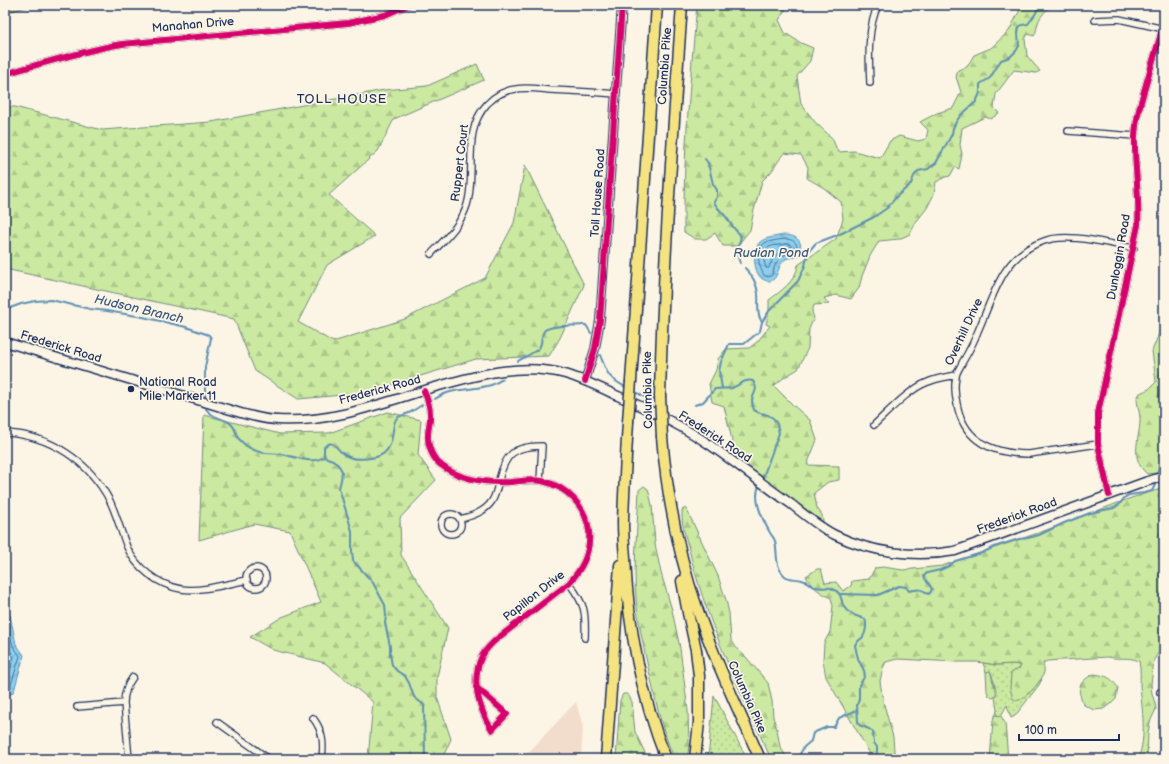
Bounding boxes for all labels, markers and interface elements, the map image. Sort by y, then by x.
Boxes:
street label: Manahan Drive [151,14,235,36]
street label: Columbia Pike [655,27,675,105]
district label: TOLL HOUSE [297,91,387,107]
street label: Ruppert Court [448,123,472,202]
street label: Toll House Road [587,148,609,238]
street label: Dunloggin Road [1104,213,1134,301]
water label: Rudian Pond [733,245,809,261]
water label: Hudson Branch [93,291,185,327]
street label: Overhill Drive [942,296,986,368]
street label: Frederick Road [19,328,103,366]
street label: Columbia Pike [640,351,656,429]
street label: Frederick Road [337,372,423,408]
place label: National Road Mile Marker 11 [139,375,217,404]
marker: National Road Mile Marker 11 [126,384,136,394]
street label: Frederick Road [676,408,754,466]
street label: Frederick Road [975,495,1059,537]
street label: Papillon Drive [500,567,568,625]
street label: Columbia Pike [724,659,770,735]
scale bar [1019,716,1119,742]
text: 100 m [1025,723,1057,738]

